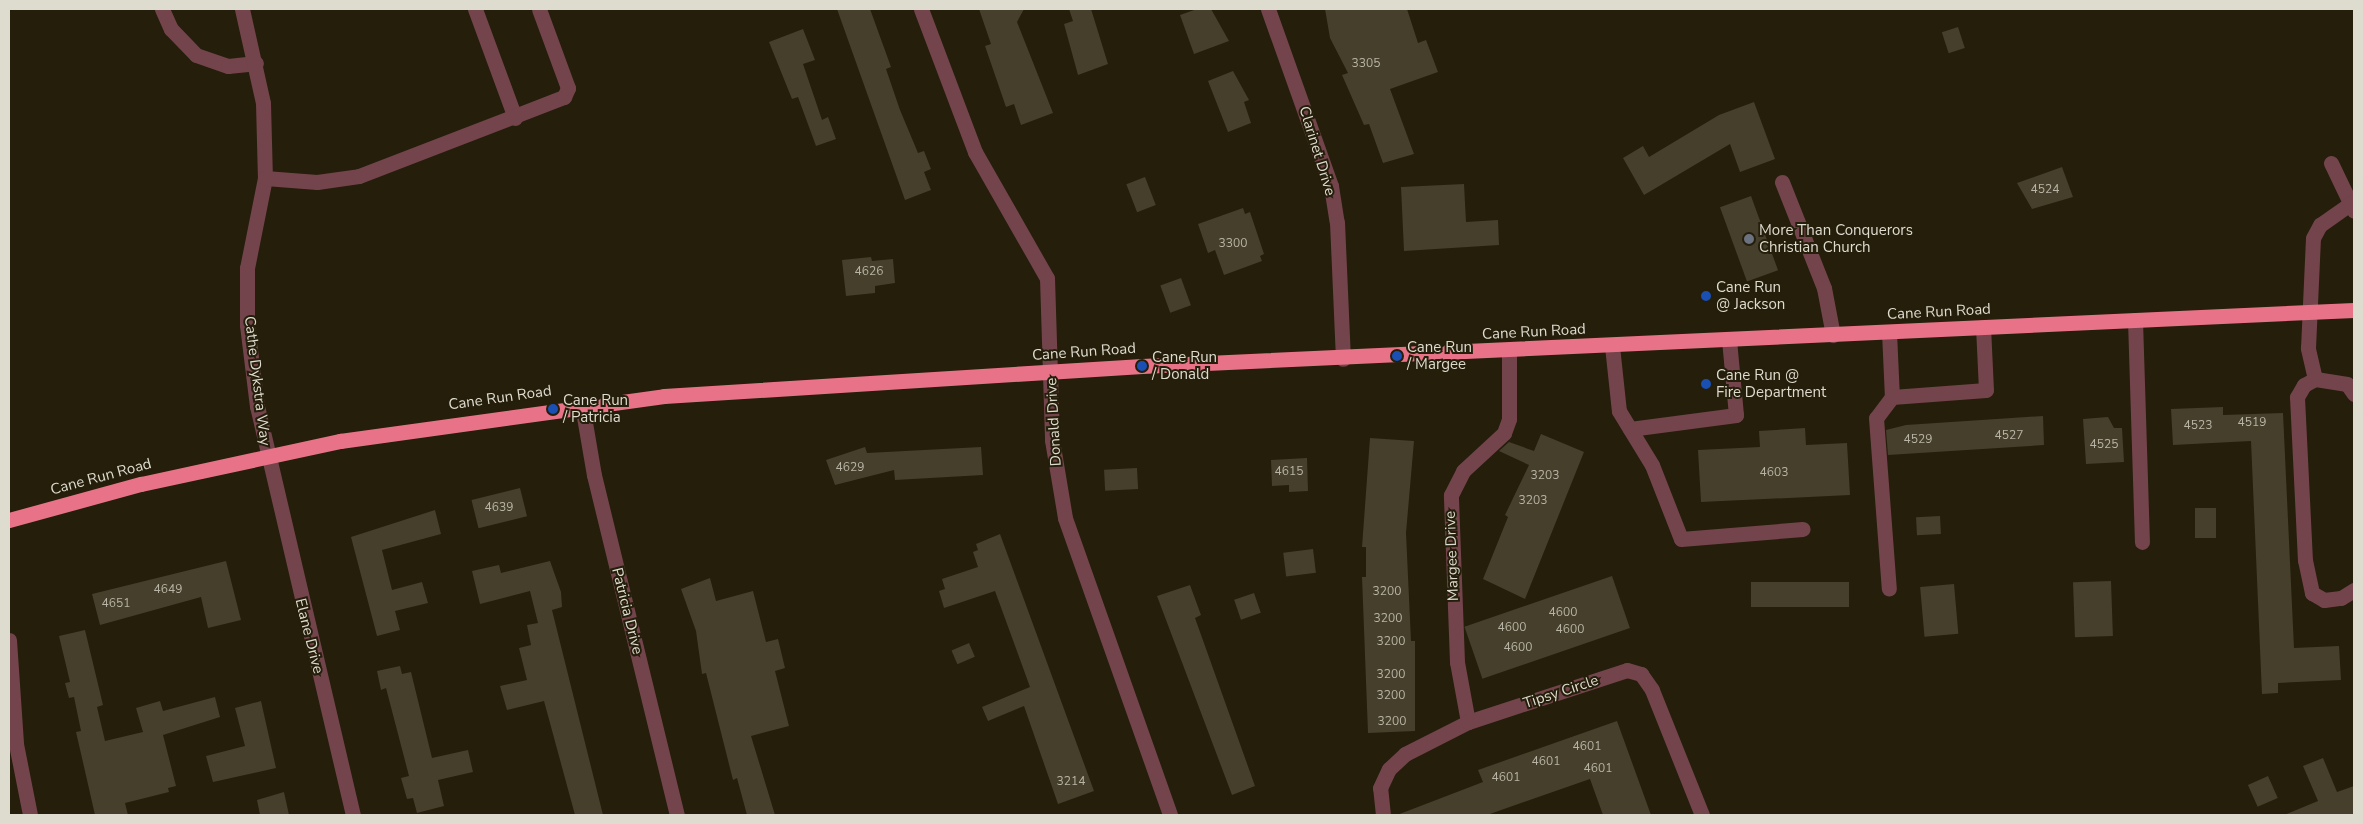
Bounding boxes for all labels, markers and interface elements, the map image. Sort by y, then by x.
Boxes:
house number: 3305 [1352,57,1380,71]
street label: Clarinet Drive [1295,104,1339,198]
house number: 4524 [2031,183,2059,197]
place label: More Than Conquerors Christian Church [1759,221,1913,256]
marker: More Than Conquerors Christian Church [1743,233,1755,245]
house number: 3300 [1219,237,1247,251]
house number: 4626 [855,265,883,279]
place label: Cane Run @ Jackson [1716,278,1785,313]
marker: Cane Run @ Jackson [1700,290,1712,302]
street label: Cane Run Road [1887,300,1991,324]
street label: Cathe Dykstra Way [240,315,274,447]
street label: Cane Run Road [1482,320,1586,344]
place label: Cane Run / Margee [1407,338,1472,373]
street label: Cane Run Road [1032,339,1136,365]
place label: Cane Run / Donald [1152,348,1217,383]
marker: Cane Run / Margee [1391,350,1403,362]
marker: Cane Run / Donald [1136,360,1148,372]
place label: Cane Run @ Fire Department [1716,366,1826,401]
street label: Donald Drive [1043,377,1065,467]
marker: Cane Run @ Fire Department [1700,378,1712,390]
street label: Cane Run Road [447,382,553,414]
place label: Cane Run / Patricia [563,391,628,426]
marker: Cane Run / Patricia [547,403,559,415]
house number: 4519 [2238,416,2266,430]
house number: 4523 [2184,419,2212,433]
house number: 4527 [1995,429,2023,443]
house number: 4529 [1904,433,1932,447]
house number: 4525 [2090,438,2118,452]
street label: Cane Run Road [49,455,153,499]
house number: 4629 [836,461,864,475]
house number: 4615 [1275,465,1303,479]
house number: 4603 [1760,466,1788,480]
house number: 3203 [1531,469,1559,483]
house number: 3203 [1519,494,1547,508]
house number: 4639 [485,501,513,515]
street label: Margee Drive [1441,511,1463,601]
street label: Patricia Drive [608,566,646,656]
house number: 4649 [154,583,182,597]
house number: 3200 [1373,585,1401,599]
street label: Elane Drive [291,596,327,676]
house number: 4651 [102,597,130,611]
house number: 4600 [1549,606,1577,620]
house number: 3200 [1374,612,1402,626]
house number: 4600 [1498,621,1526,635]
house number: 4600 [1556,623,1584,637]
house number: 3200 [1377,635,1405,649]
house number: 4600 [1504,641,1532,655]
house number: 3200 [1377,668,1405,682]
street label: Tipsy Circle [1521,671,1601,713]
house number: 3200 [1377,689,1405,703]
house number: 3200 [1378,715,1406,729]
house number: 4601 [1573,740,1601,754]
house number: 4601 [1532,755,1560,769]
house number: 4601 [1584,762,1612,776]
house number: 4601 [1492,771,1520,785]
house number: 3214 [1057,775,1085,789]

